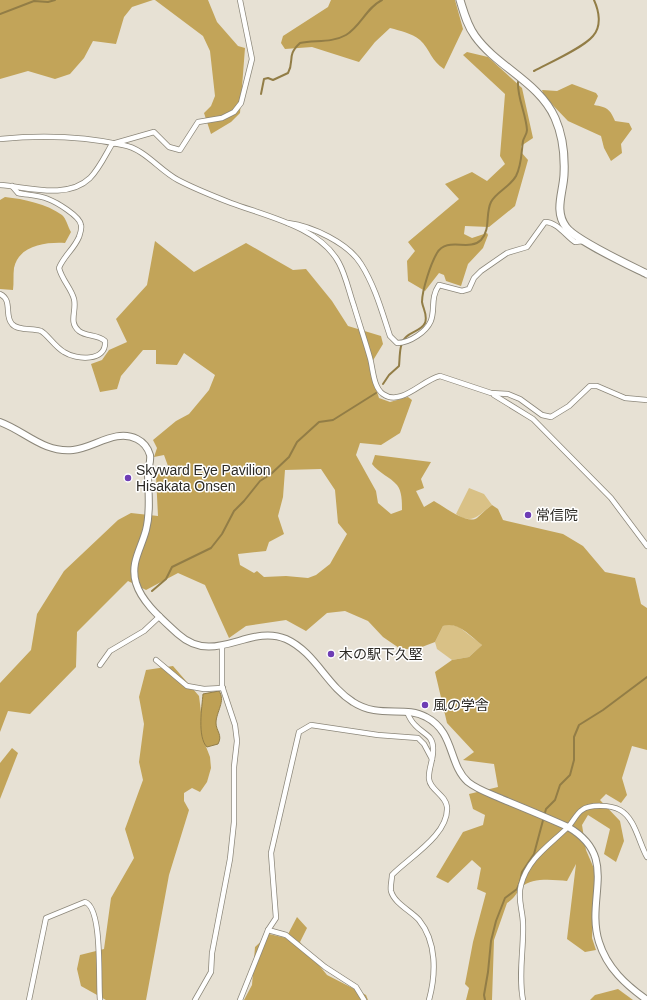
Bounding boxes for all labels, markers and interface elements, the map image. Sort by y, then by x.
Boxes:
place label: Skyward Eye Pavilion Hisakata Onsen [136,462,271,494]
marker: Skyward Eye Pavilion Hisakata Onsen [123,473,133,483]
place label: 常信院 [536,507,578,523]
marker: 常信院 [523,510,533,520]
place label: 木の駅下久堅 [339,646,423,662]
marker: 木の駅下久堅 [326,649,336,659]
place label: 風の学舎 [433,697,489,713]
marker: 風の学舎 [420,700,430,710]

